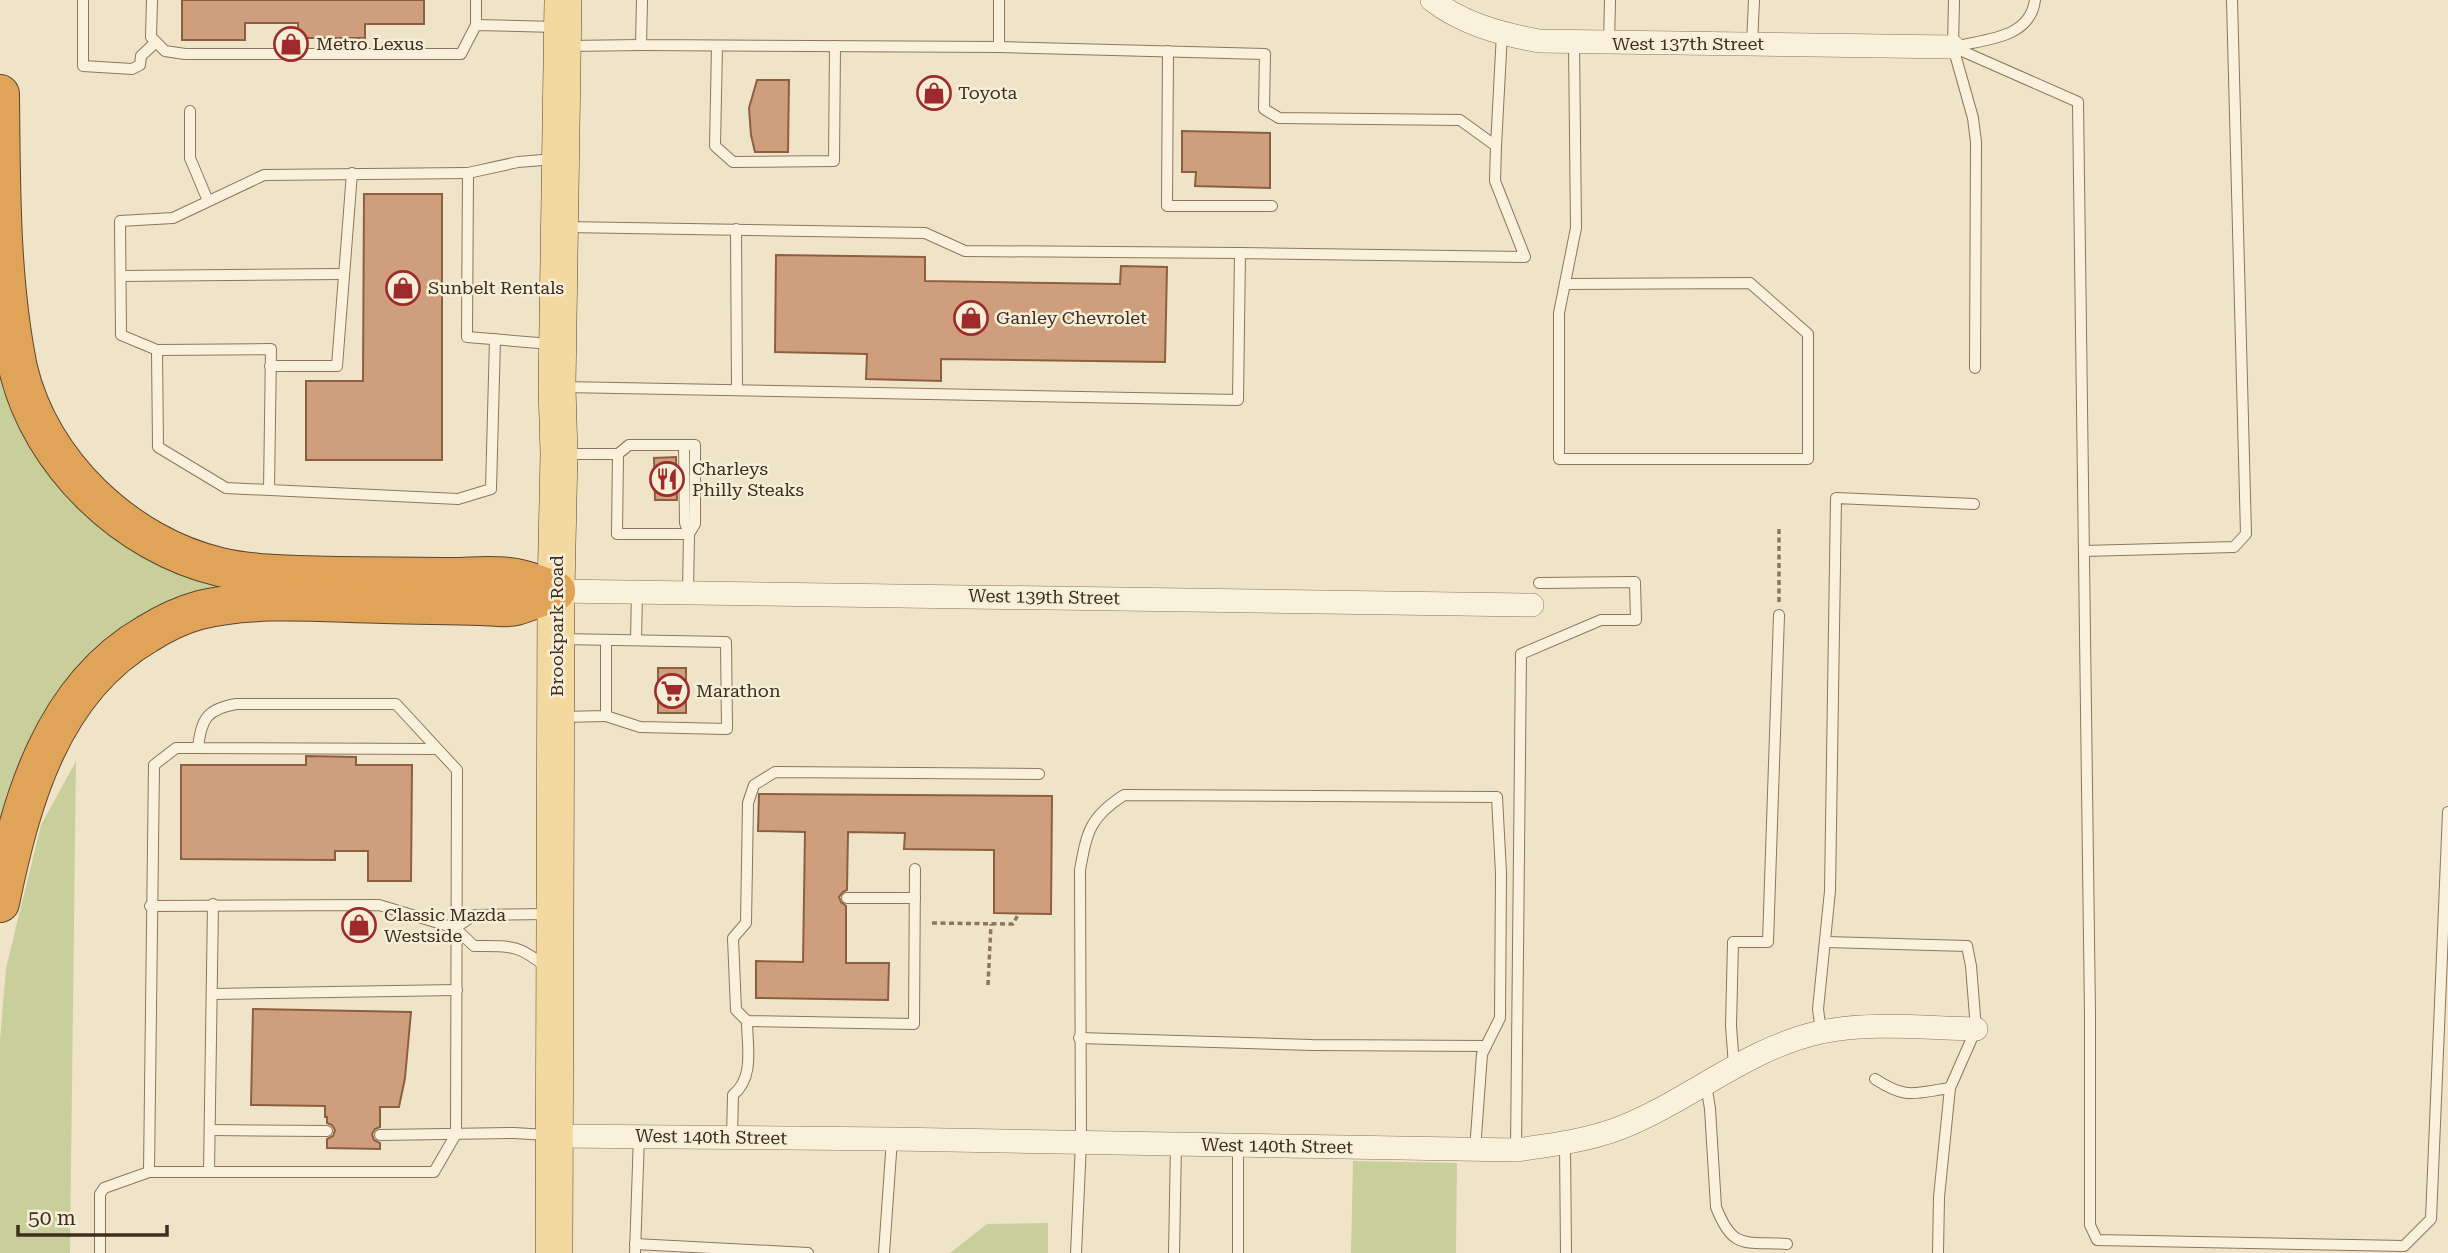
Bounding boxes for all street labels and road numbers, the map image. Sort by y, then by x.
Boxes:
street label: West 137th Street [1612,33,1764,54]
street label: Brookpark Road [546,555,567,697]
street label: West 139th Street [968,585,1120,608]
street label: West 140th Street [635,1125,787,1148]
street label: West 140th Street [1201,1134,1353,1157]

